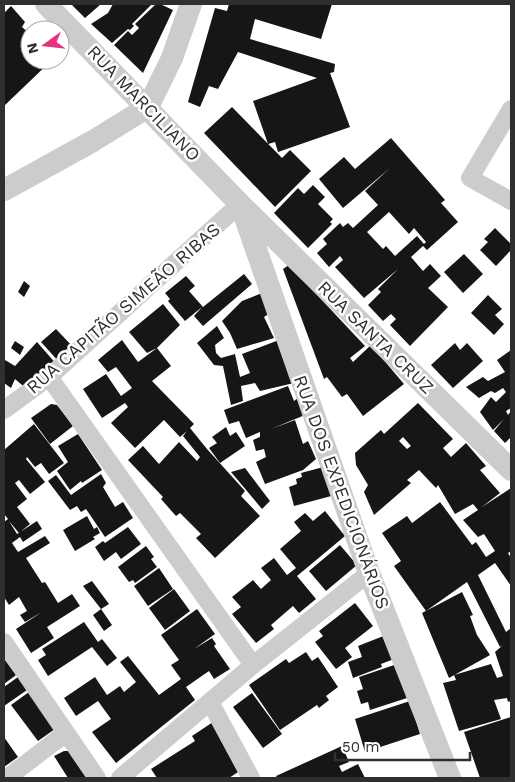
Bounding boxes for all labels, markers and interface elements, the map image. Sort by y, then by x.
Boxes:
north arrow [20,20,70,70]
text: N [23,41,42,55]
street label: RUA MARCILIANO [83,41,205,165]
street label: RUA CAPITÃO SIMEÃO RIBAS [22,218,224,398]
street label: RUA SANTA CRUZ [314,276,438,398]
street label: RUA DOS EXPEDICIONÁRIOS [290,372,394,612]
scale bar [335,730,470,762]
text: 50 m [342,738,379,756]

